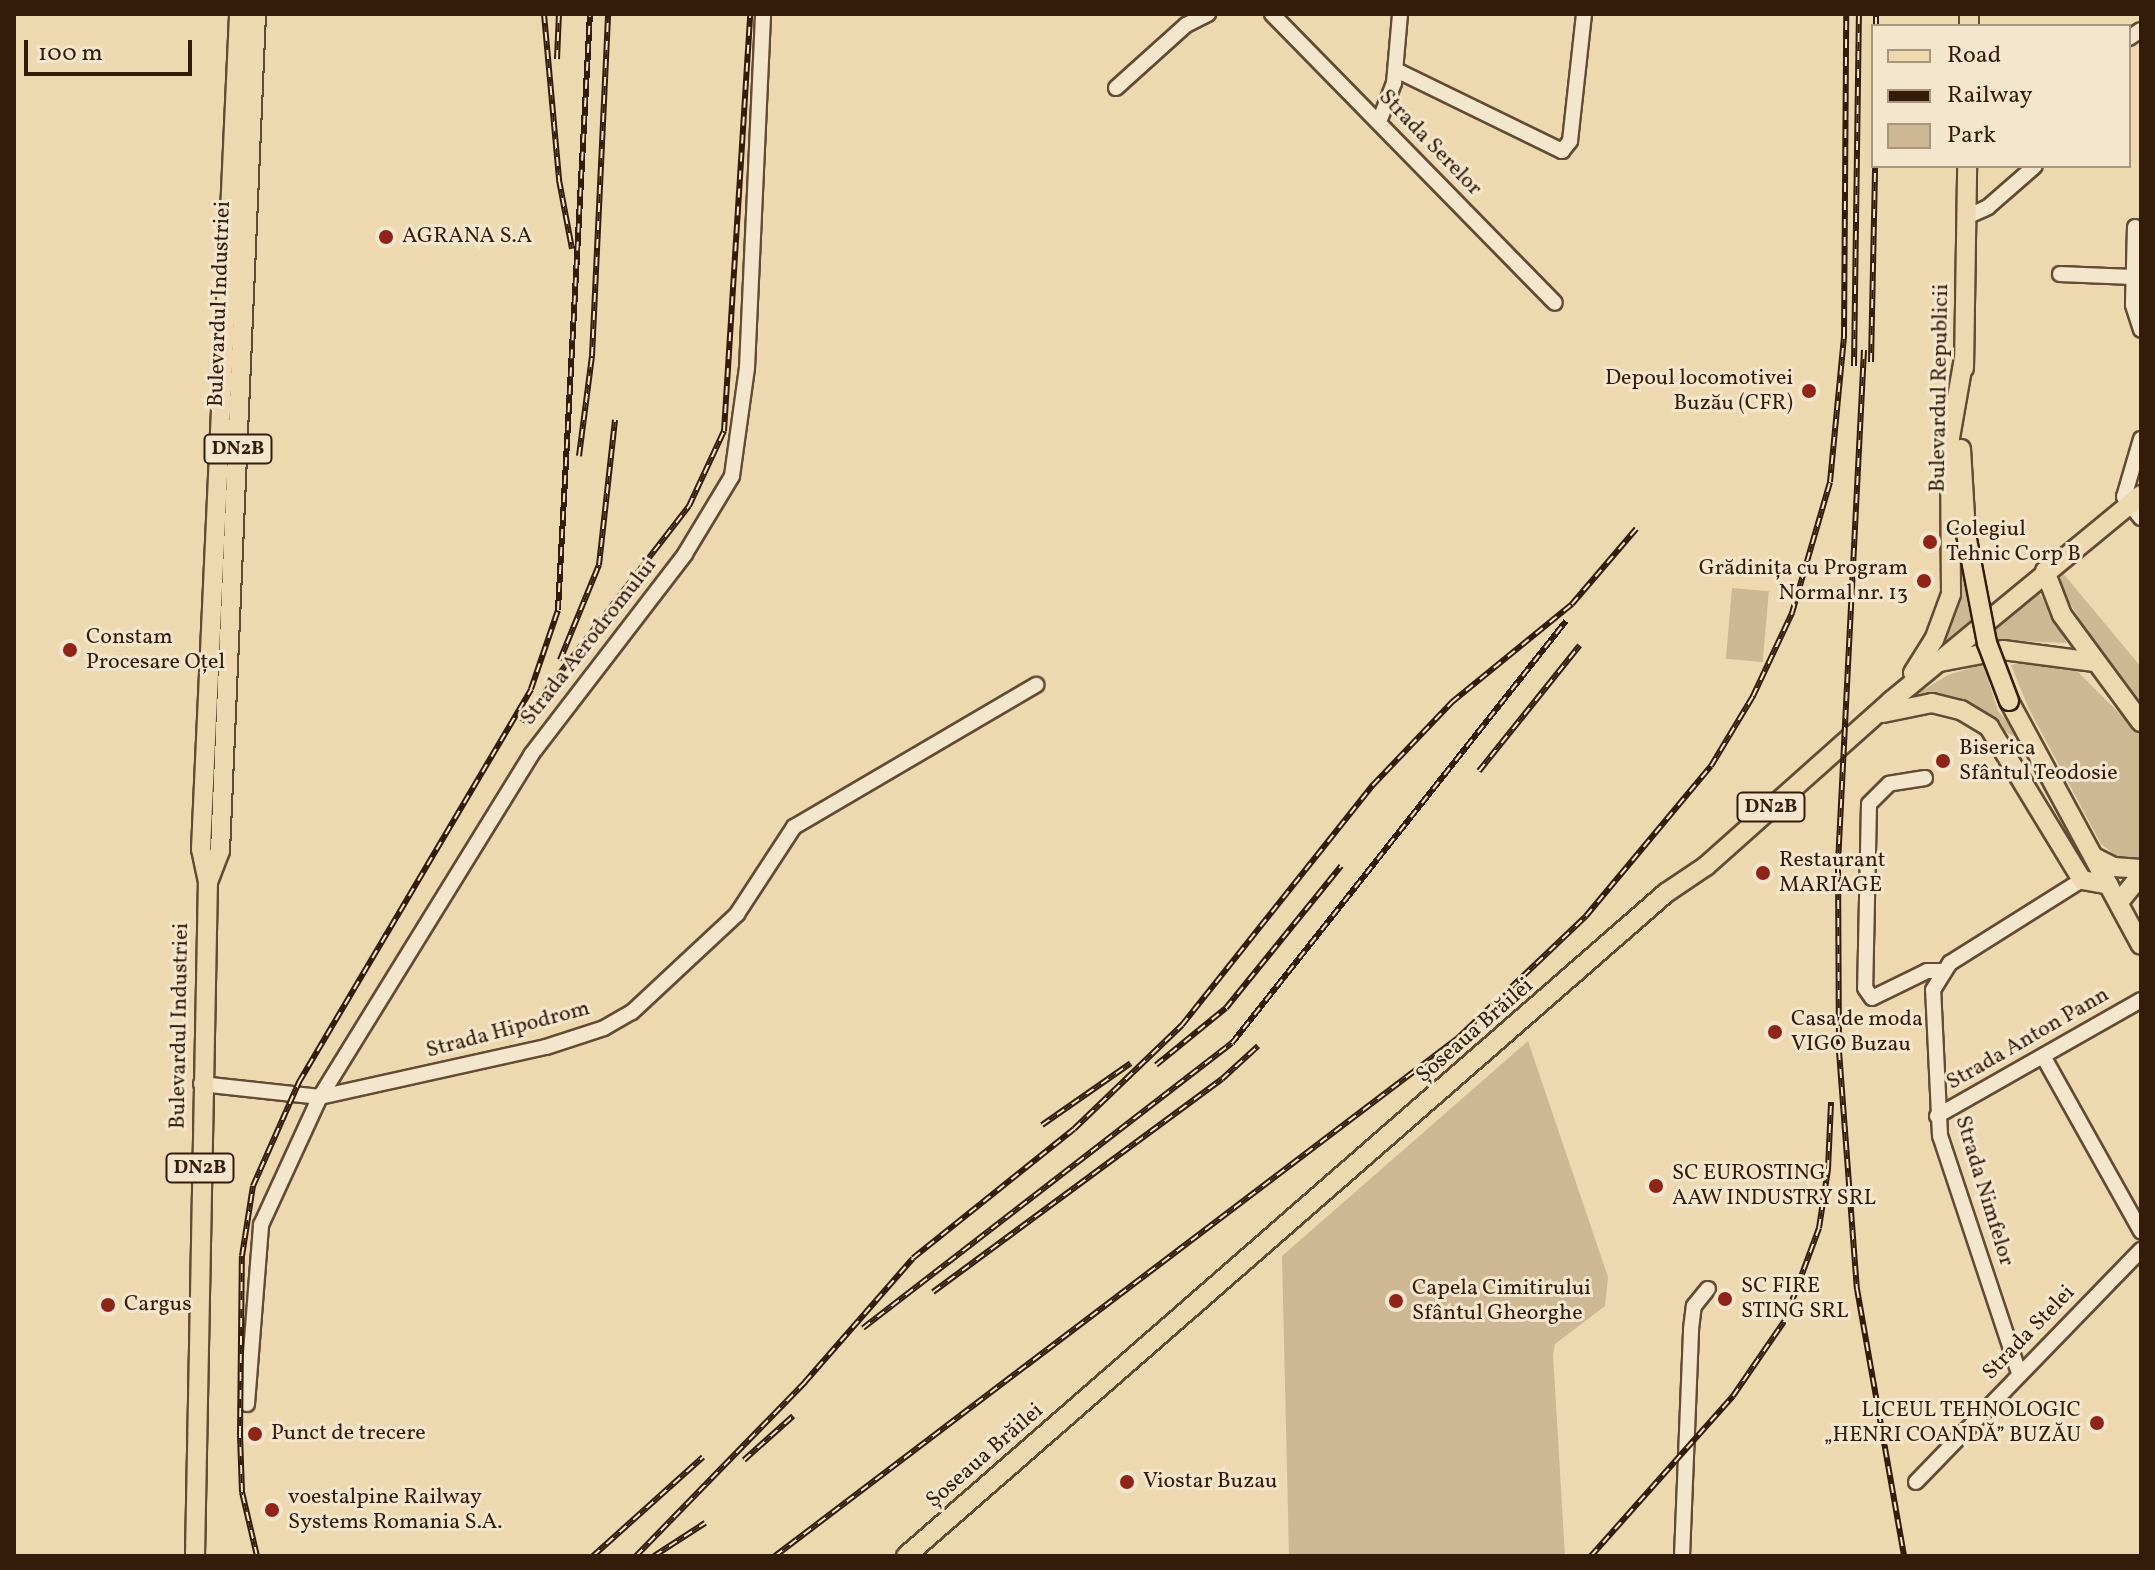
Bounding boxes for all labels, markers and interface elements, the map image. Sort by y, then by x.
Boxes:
scale bar [28,24,196,74]
legend [1871,24,2131,168]
text: 100 m [38,37,103,71]
text: Road [1947,39,2001,73]
text: Railway [1947,79,2033,113]
street label: Strada Serelor [1373,84,1487,202]
text: Park [1947,119,1996,153]
street label: Bulevardul Industriei [203,200,237,408]
place label: AGRANA S.A [402,224,532,250]
marker: AGRANA S.A [377,228,395,246]
street label: Bulevardul Republicii [1925,283,1955,493]
place label: Depoul locomotivei Buzău (CFR) [1605,365,1793,416]
marker: Depoul locomotivei Buzău (CFR) [1800,382,1818,400]
road number: DN2B [202,433,274,465]
place label: Colegiul Tehnic Corp B [1946,516,2081,568]
marker: Colegiul Tehnic Corp B [1921,533,1939,551]
street label: Strada Aerodromului [515,553,663,731]
place label: Grădinița cu Program Normal nr. 13 [1699,555,1908,606]
marker: Grădinița cu Program Normal nr. 13 [1915,572,1933,590]
place label: Constam Procesare Oțel [86,624,225,676]
marker: Constam Procesare Oțel [61,641,79,659]
place label: Biserica Sfântul Teodosie [1959,735,2118,786]
marker: Biserica Sfântul Teodosie [1934,752,1952,770]
road number: DN2B [1735,791,1807,823]
place label: Restaurant MARIAGE [1779,847,1886,898]
marker: Restaurant MARIAGE [1754,864,1772,882]
street label: Bulevardul Industriei [165,923,195,1129]
street label: Șoseaua Brăilei [1411,973,1539,1089]
street label: Strada Anton Pann [1942,982,2114,1096]
street label: Strada Hipodrom [423,995,593,1065]
place label: Casa de moda VIGO Buzau [1791,1006,1923,1058]
marker: Casa de moda VIGO Buzau [1766,1023,1784,1041]
street label: Strada Nimfelor [1949,1113,2019,1269]
road number: DN2B [164,1152,236,1184]
place label: SC EUROSTING AAW INDUSTRY SRL [1672,1160,1877,1212]
marker: SC EUROSTING AAW INDUSTRY SRL [1647,1177,1665,1195]
place label: SC FIRE STING SRL [1741,1273,1849,1324]
place label: Capela Cimitirului Sfântul Gheorghe [1412,1275,1591,1326]
street label: Strada Stelei [1977,1280,2081,1386]
marker: SC FIRE STING SRL [1716,1290,1734,1308]
place label: Cargus [124,1292,192,1318]
marker: Capela Cimitirului Sfântul Gheorghe [1387,1292,1405,1310]
marker: Cargus [99,1296,117,1314]
place label: LICEUL TEHNOLOGIC „HENRI COANDĂ” BUZĂU [1824,1397,2081,1448]
street label: Șoseaua Brăilei [921,1398,1049,1514]
marker: LICEUL TEHNOLOGIC „HENRI COANDĂ” BUZĂU [2088,1414,2106,1432]
place label: Punct de trecere [271,1421,426,1447]
marker: Punct de trecere [246,1425,264,1443]
place label: Viostar Buzau [1143,1469,1278,1495]
marker: Viostar Buzau [1118,1473,1136,1491]
place label: voestalpine Railway Systems Romania S.A. [288,1484,503,1536]
marker: voestalpine Railway Systems Romania S.A. [263,1501,281,1519]

